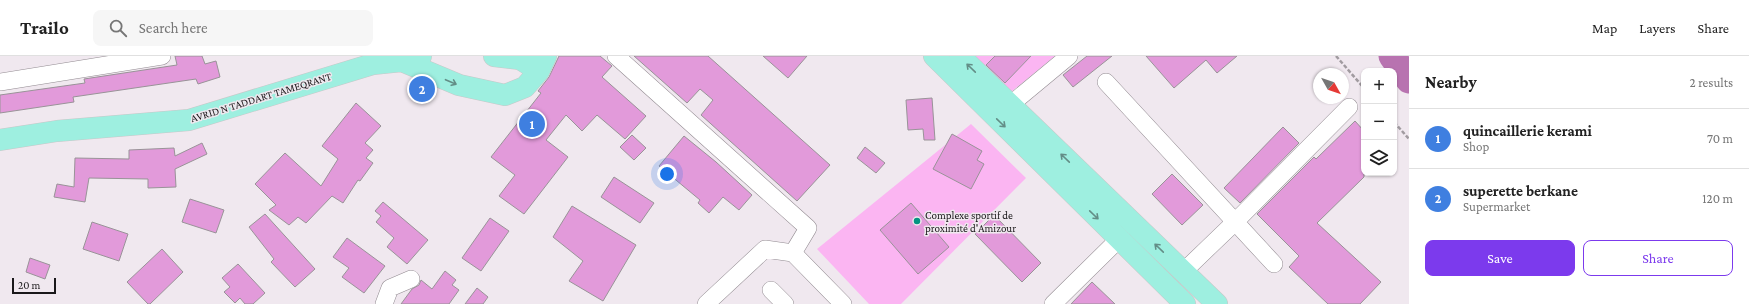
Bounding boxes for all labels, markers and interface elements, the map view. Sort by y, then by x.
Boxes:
search box [93,10,373,46]
text: Trailo [20,17,69,38]
icon: search [107,17,129,39]
text: Search here [139,20,208,36]
text: Map [1592,20,1617,36]
text: Layers [1639,20,1676,36]
text: Share [1698,20,1729,36]
one-way arrow [966,63,976,73]
north arrow [1313,68,1349,104]
map controls [1361,68,1397,176]
button: + [1361,68,1397,104]
street label: AVRID N TADDART TAMEQRANT [189,70,333,124]
text: Nearby [1425,73,1477,92]
pin: 2 [409,74,435,104]
text: 2 results [1690,75,1733,90]
one-way arrow [445,79,457,86]
button: − [1361,104,1397,140]
pin: 1 [519,109,545,139]
one-way arrow [996,119,1006,128]
text: quincaillerie kerami [1463,123,1592,139]
text: 1 [1436,131,1440,146]
text: 70 m [1707,131,1733,146]
text: Shop [1463,139,1489,154]
button: layers [1361,140,1397,176]
one-way arrow [1060,153,1070,163]
your location [657,164,677,184]
text: superette berkane [1463,183,1578,199]
text: 2 [1435,191,1441,206]
text: 120 m [1702,191,1733,206]
text: Supermarket [1463,199,1530,214]
place label: Complexe sportif de proximité d'Amizour [925,209,1016,235]
one-way arrow [1089,210,1099,219]
marker: Complexe sportif de proximité d'Amizour [912,216,922,226]
button: Save [1425,240,1575,276]
button: Share [1583,240,1733,276]
one-way arrow [1154,243,1164,252]
scale bar [12,276,56,295]
text: 20 m [18,279,40,291]

